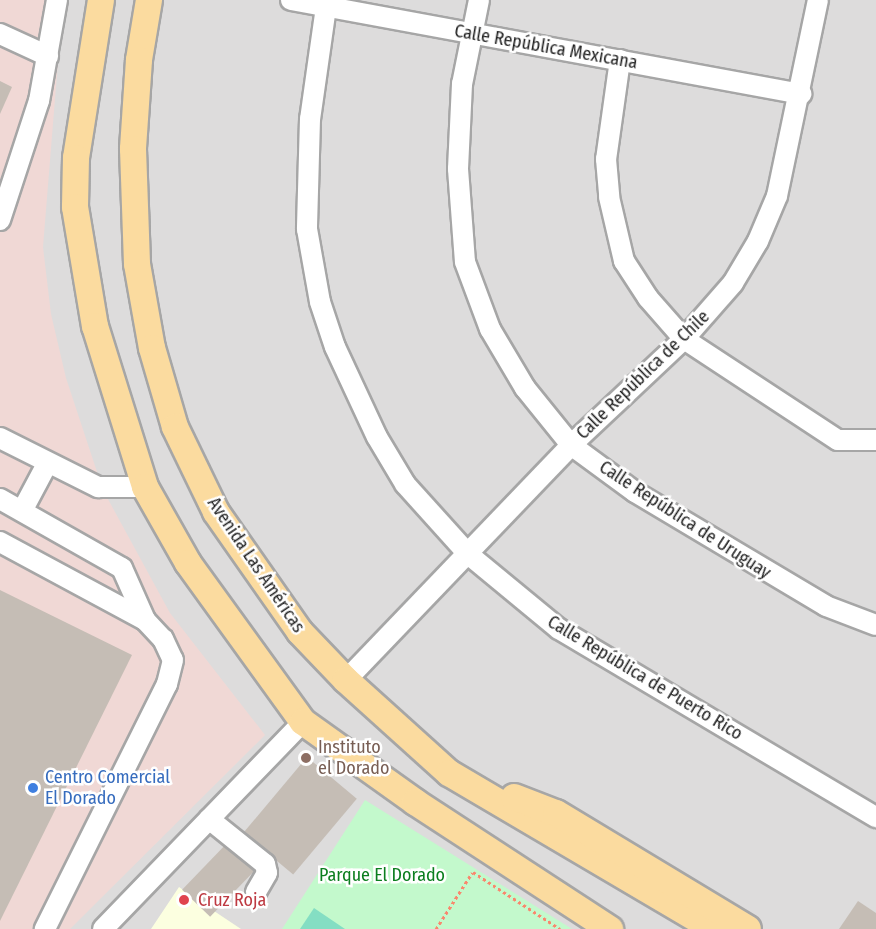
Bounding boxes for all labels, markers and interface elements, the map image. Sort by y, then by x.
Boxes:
street label: Calle República Mexicana [453,20,639,74]
street label: Calle República de Chile [572,306,714,444]
street label: Calle República de Uruguay [595,456,775,584]
street label: Avenida Las Américas [203,493,309,637]
street label: Calle República de Puerto Rico [544,611,746,745]
place label: Instituto el Dorado [318,737,389,780]
marker: Instituto el Dorado [299,751,313,765]
place label: Centro Comercial El Dorado [45,767,170,810]
marker: Centro Comercial El Dorado [26,781,40,795]
park label: Parque El Dorado [319,864,445,886]
place label: Cruz Roja [198,889,266,911]
marker: Cruz Roja [175,891,193,909]

